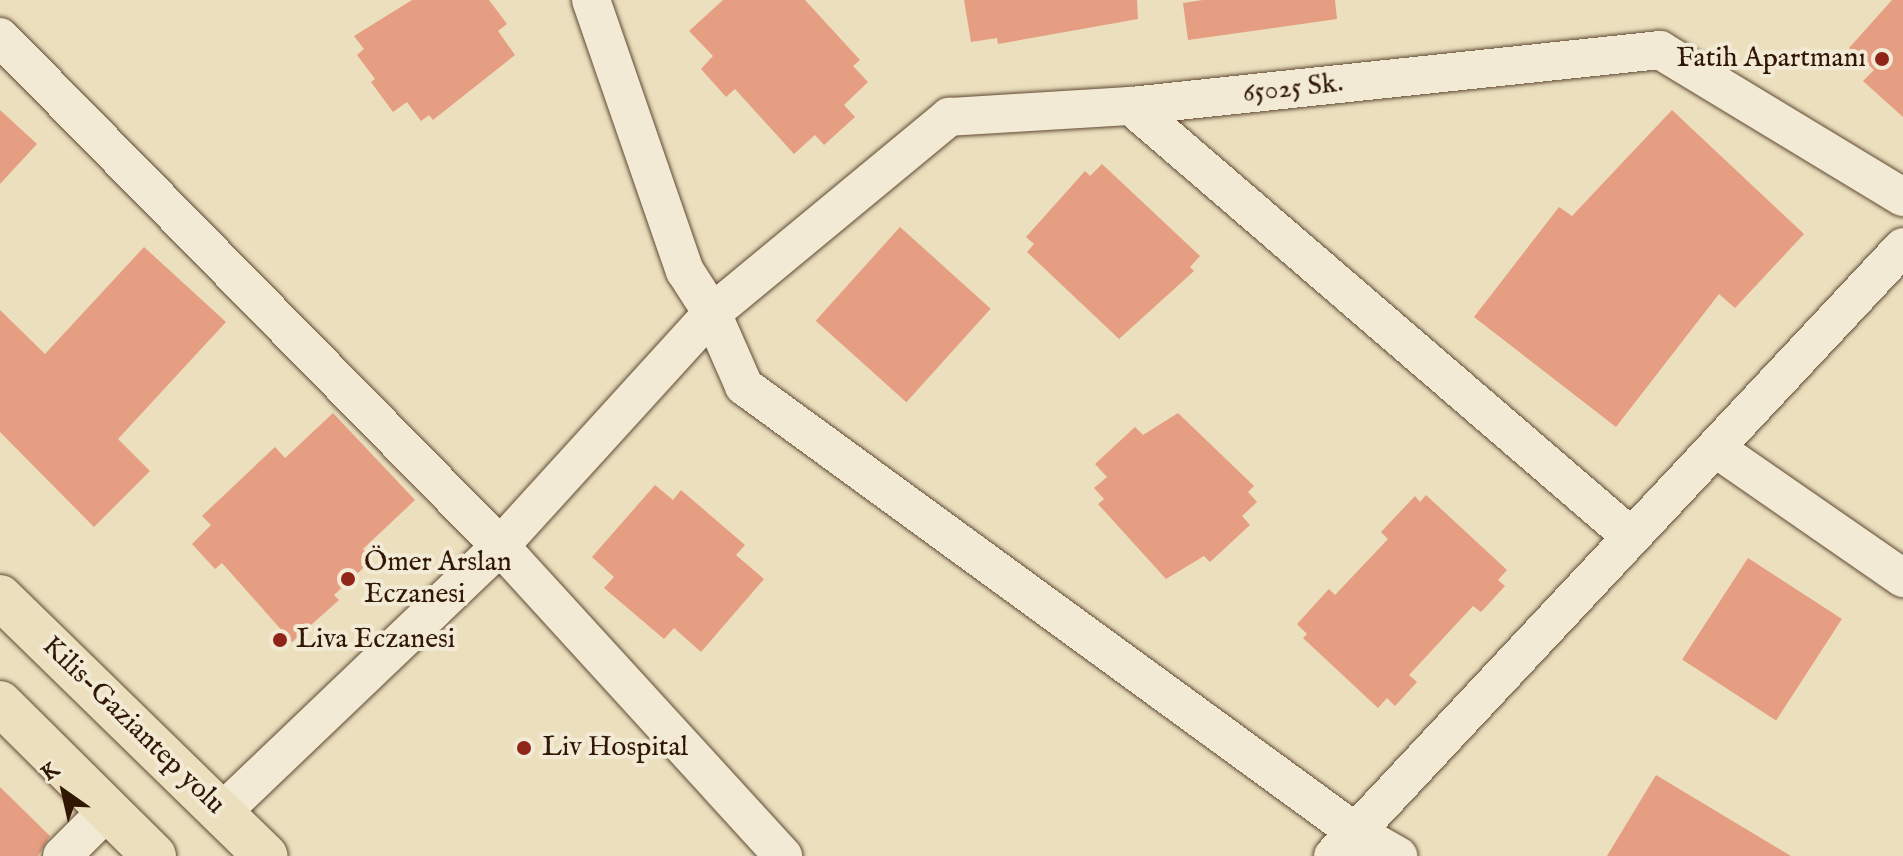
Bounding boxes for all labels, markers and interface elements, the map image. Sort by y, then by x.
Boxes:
place label: Fatih Apartmanı [1676,42,1866,76]
marker: Fatih Apartmanı [1873,50,1891,68]
street label: 65025 Sk. [1241,67,1345,111]
place label: Ömer Arslan Eczanesi [364,546,512,612]
marker: Ömer Arslan Eczanesi [339,570,357,588]
place label: Liva Eczanesi [296,623,455,657]
street label: Kilis-Gaziantep yolu [34,630,232,822]
marker: Liva Eczanesi [271,631,289,649]
place label: Liv Hospital [542,731,688,765]
marker: Liv Hospital [513,737,535,759]
north arrow [24,752,104,832]

